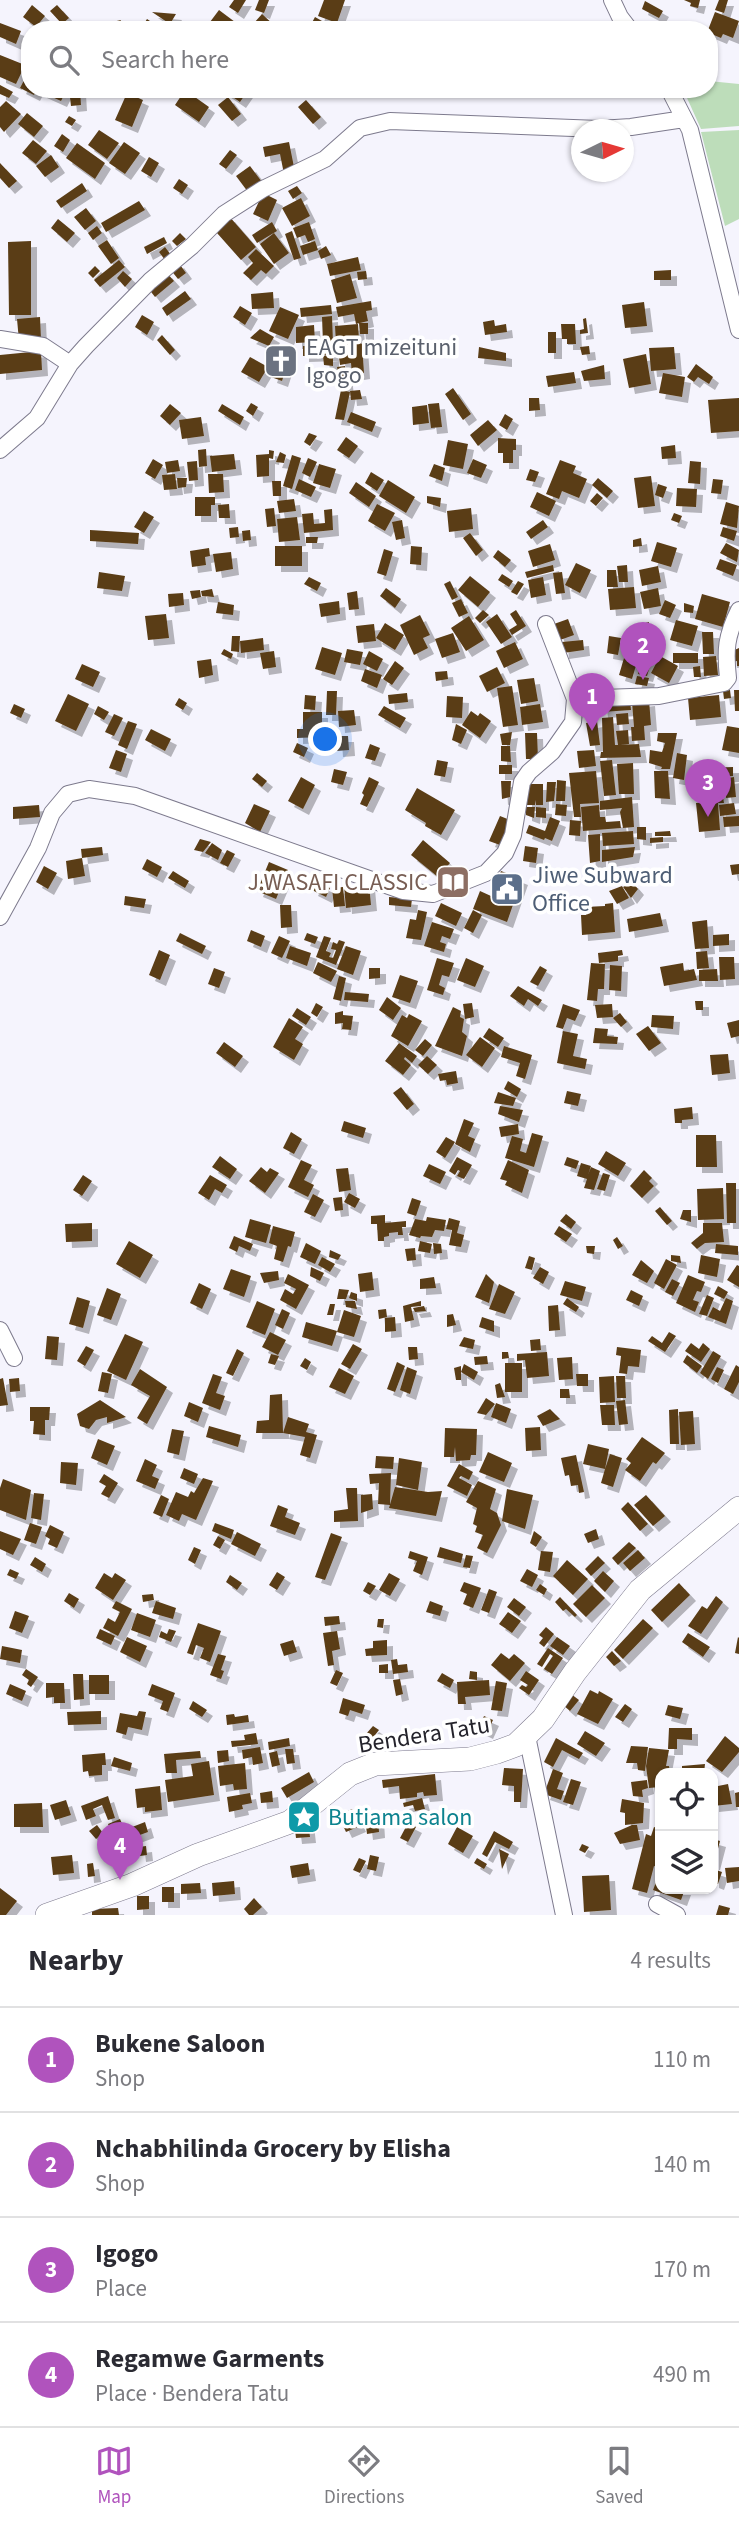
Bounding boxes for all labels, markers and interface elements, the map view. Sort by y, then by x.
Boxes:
search box [21,21,718,98]
icon: search [45,41,83,79]
text: Search here [101,41,229,78]
north arrow [571,119,634,182]
place label: EAGT mizeituni Igogo [306,330,457,393]
church icon: EAGT mizeituni Igogo [262,342,300,380]
pin: 2 [620,622,666,680]
pin: 1 [569,673,615,731]
your location [308,722,342,756]
pin: 3 [685,759,731,817]
place label: Jiwe Subward Office [532,858,673,921]
library icon: J.WASAFI CLASSIC [434,863,472,901]
place label: J.WASAFI CLASSIC [247,865,428,900]
public building icon: Jiwe Subward Office [488,870,526,908]
street label: Bendera Tatu [356,1707,492,1763]
map controls [655,1768,718,1894]
button: locate [655,1768,718,1831]
place icon: Butiama salon [285,1798,323,1836]
place label: Butiama salon [328,1800,472,1835]
pin: 4 [97,1822,143,1880]
button: layers [655,1831,718,1894]
text: Nearby [28,1939,123,1982]
text: 4 results [631,1944,711,1977]
text: Bukene Saloon [95,2025,265,2062]
text: 1 [45,2043,57,2076]
text: 110 m [653,2043,711,2076]
text: Shop [95,2062,145,2095]
text: Nchabhilinda Grocery by Elisha [95,2130,451,2167]
text: 2 [45,2148,57,2181]
text: 140 m [653,2148,711,2181]
text: Shop [95,2167,145,2200]
text: Igogo [95,2235,159,2272]
text: 3 [45,2253,57,2286]
text: 170 m [653,2253,711,2286]
text: Place [95,2272,147,2305]
text: Regamwe Garments [95,2340,324,2377]
text: 4 [45,2358,57,2391]
text: 490 m [653,2358,711,2391]
text: Place · Bendera Tatu [95,2377,289,2410]
tab: Map [95,2442,133,2511]
tab: Directions [324,2442,404,2511]
tab: Saved [595,2442,644,2511]

